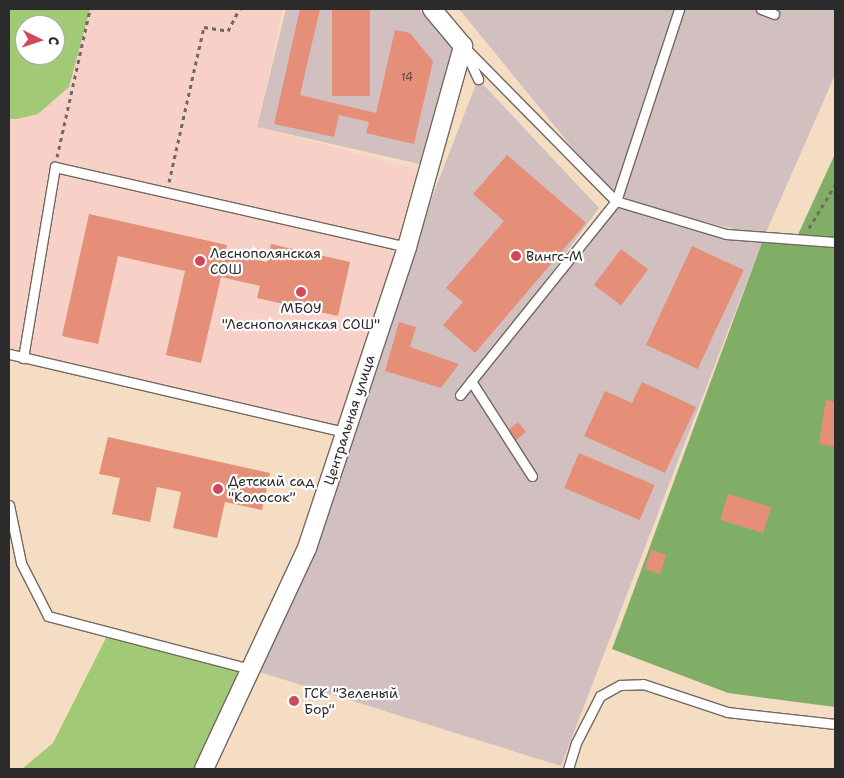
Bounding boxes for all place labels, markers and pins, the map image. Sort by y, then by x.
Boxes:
place label: Леснополянская СОШ [210,245,321,278]
place label: Вингс-М [526,248,583,264]
marker: Вингс-М [510,250,522,262]
marker: Леснополянская СОШ [194,255,206,267]
marker: МБОУ "Леснополянская СОШ" [295,286,307,298]
place label: МБОУ "Леснополянская СОШ" [222,300,380,332]
place label: Детский сад "Колосок" [228,473,314,506]
marker: Детский сад "Колосок" [212,483,224,495]
place label: ГСК "Зеленый Бор" [304,685,398,718]
marker: ГСК "Зеленый Бор" [288,695,300,707]

